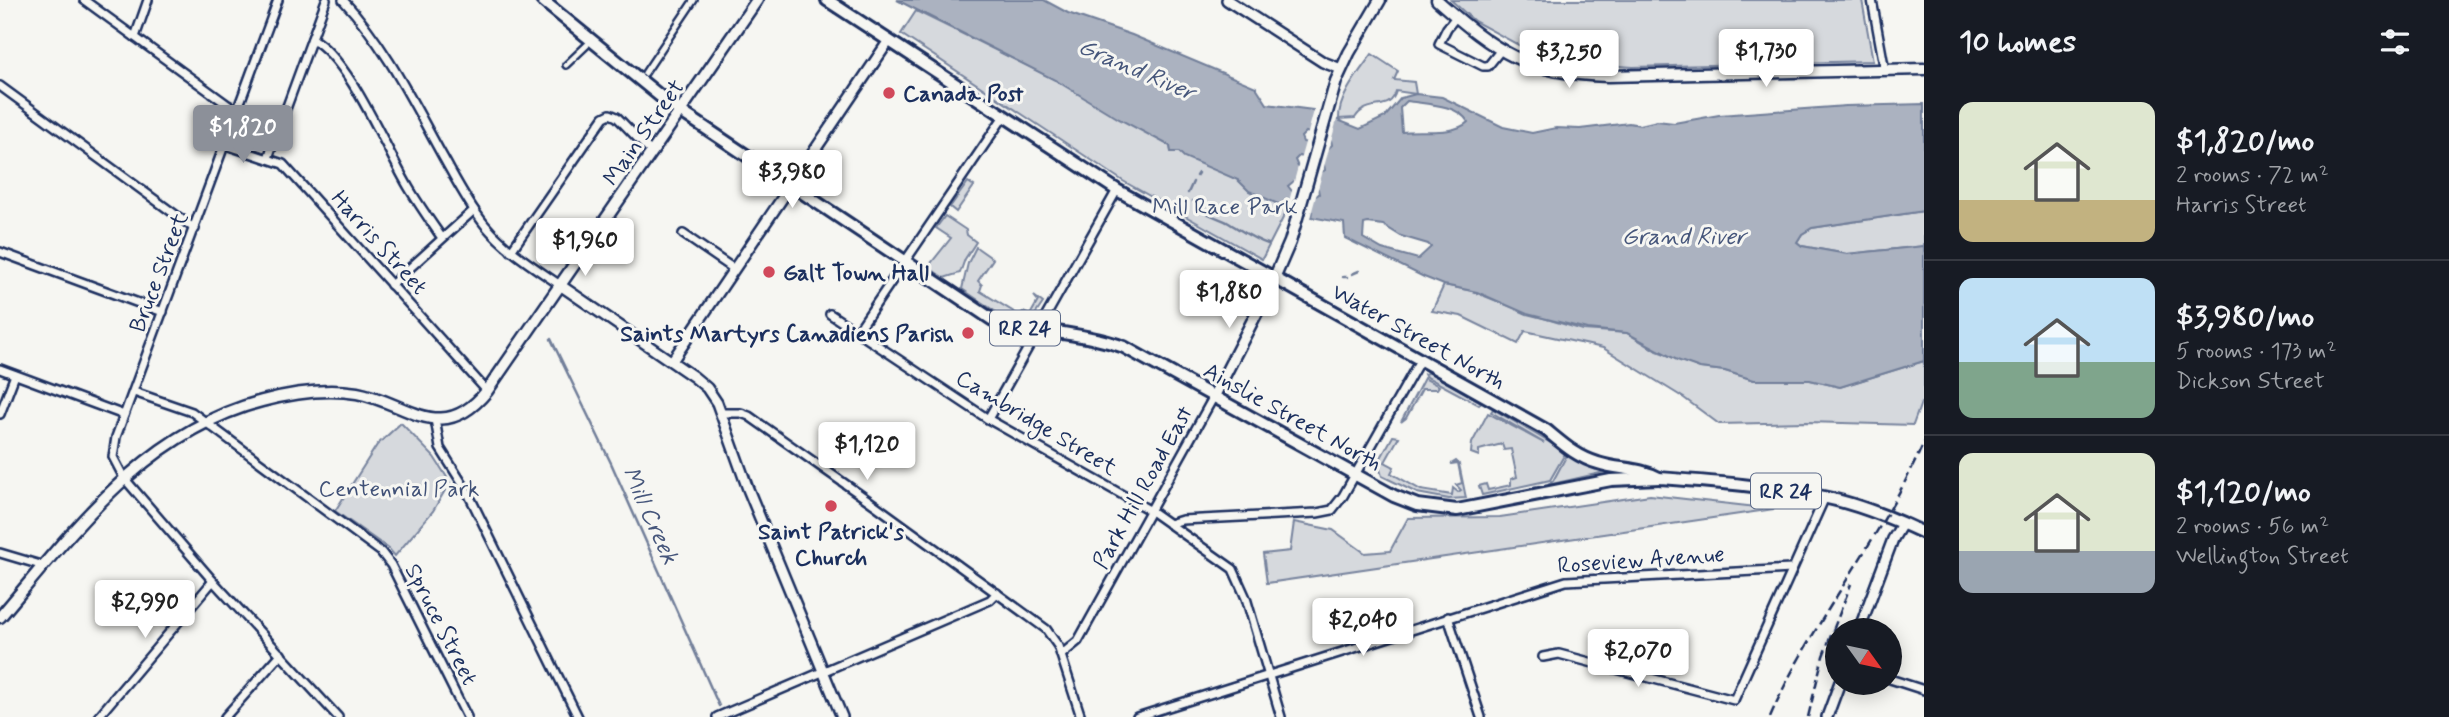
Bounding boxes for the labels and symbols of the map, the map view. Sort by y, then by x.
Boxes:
pin: $1,730 [1709,29,1823,89]
pin: $3,250 [1512,31,1626,90]
water label: Grand River [1073,32,1202,110]
street label: Main Street [597,74,692,192]
place label: Canada Post [903,80,1024,110]
marker: Canada Post [881,85,897,101]
pin: $1,820 [186,106,300,165]
pin: $3,980 [735,150,849,210]
street label: Harris Street [324,185,433,302]
park label: Mill Race Park [1152,193,1298,223]
street label: Bruce Street [123,208,197,337]
pin: $1,960 [528,218,642,278]
water label: Grand River [1622,222,1749,253]
place label: Galt Town Hall [783,259,929,289]
marker: Galt Town Hall [761,264,777,280]
pin: $1,880 [1172,270,1286,330]
street label: Water Street North [1326,278,1510,398]
road number: RR 24 [990,310,1060,346]
place label: Saints Martyrs Canadiens Parish [620,320,954,350]
marker: Saints Martyrs Canadiens Parish [960,325,976,341]
street label: Ainslie Street North [1198,356,1387,479]
street label: Cambridge Street [949,364,1123,486]
street label: Park Hill Road East [1087,401,1201,575]
pin: $1,120 [810,422,924,482]
water label: Mill Creek [614,462,685,569]
road number: RR 24 [1751,474,1821,508]
park label: Centennial Park [319,475,479,505]
marker: Saint Patrick's Church [823,498,839,514]
place label: Saint Patrick's Church [758,518,905,574]
street label: Roseview Avenue [1556,540,1726,582]
street label: Spruce Street [397,559,484,691]
pin: $2,990 [88,580,202,640]
pin: $2,040 [1306,598,1420,658]
north arrow [1825,618,1902,695]
pin: $2,070 [1581,630,1695,689]

